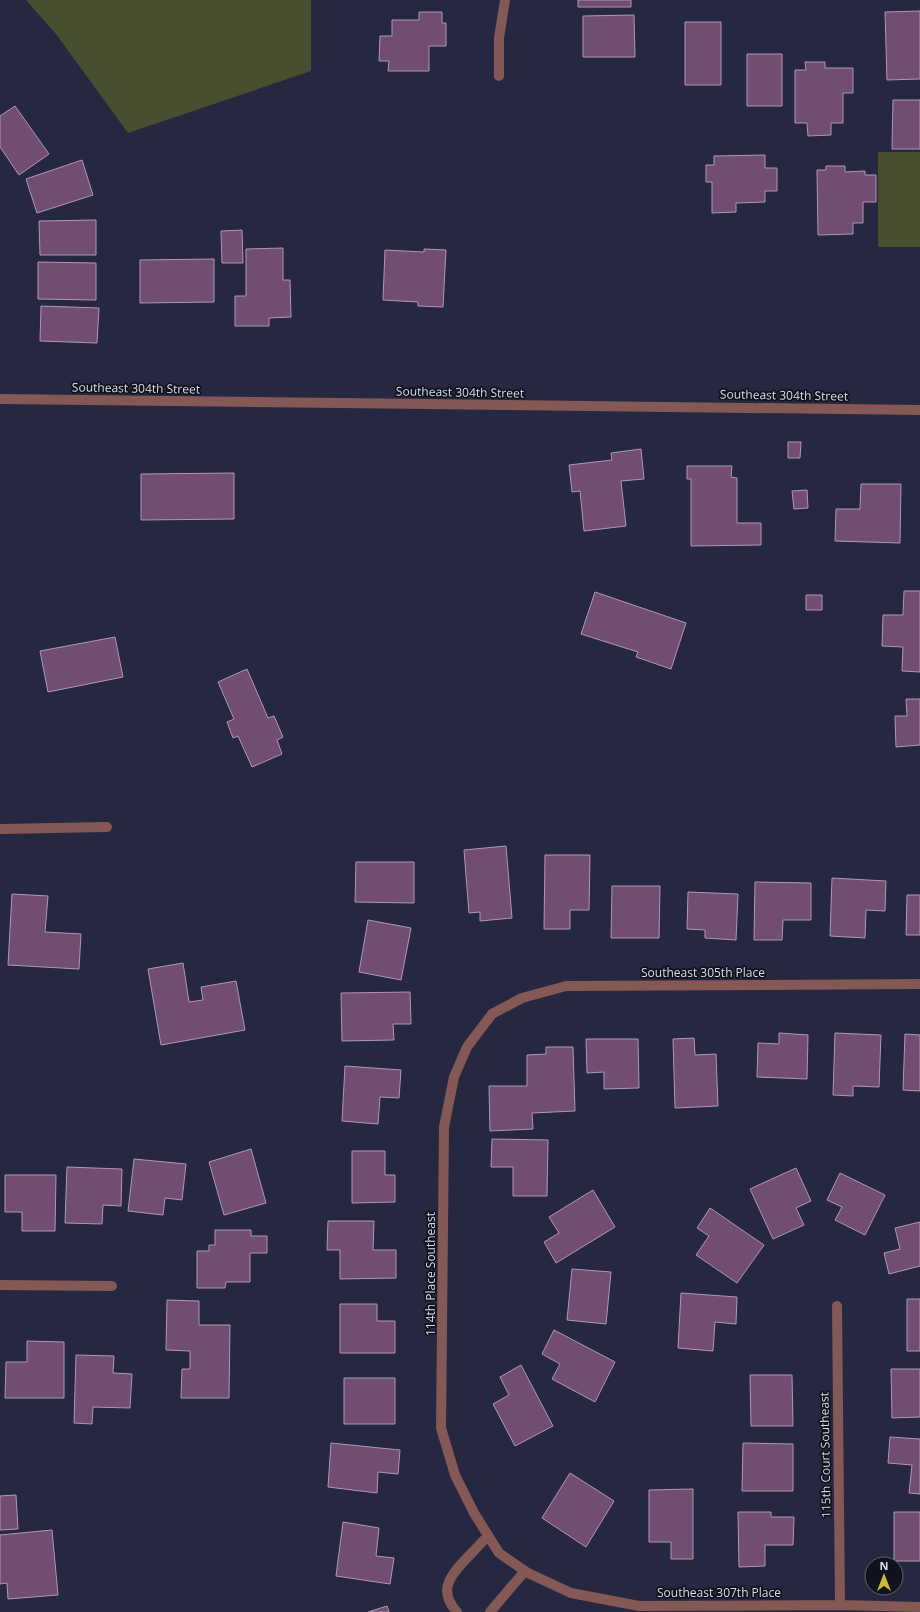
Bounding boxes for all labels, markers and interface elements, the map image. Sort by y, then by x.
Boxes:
street label: Southeast 304th Street [72,378,200,398]
street label: Southeast 304th Street [396,382,524,402]
street label: Southeast 304th Street [720,385,848,405]
street label: Southeast 305th Place [641,964,765,981]
street label: 114th Place Southeast [422,1212,439,1336]
street label: 115th Court Southeast [815,1392,835,1518]
north arrow [864,1556,904,1596]
text: N [880,1558,888,1573]
street label: Southeast 307th Place [657,1584,781,1601]

